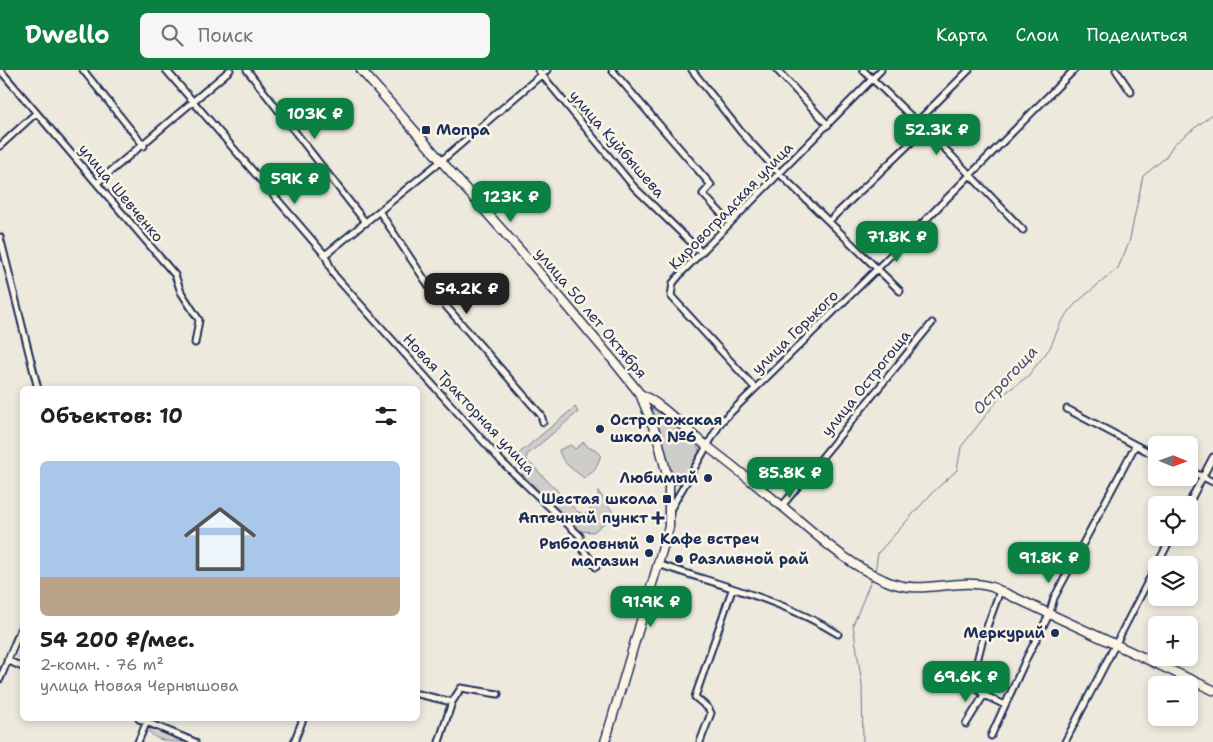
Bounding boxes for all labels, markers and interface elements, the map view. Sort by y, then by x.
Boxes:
search box [140,13,490,58]
text: Dwello [25,19,110,51]
icon: search [158,21,186,49]
text: Поиск [198,23,253,48]
text: Карта [936,23,987,47]
text: Слои [1015,23,1059,47]
text: Поделиться [1087,23,1188,47]
street label: улица Куйбышева [565,86,670,203]
pin: 103K ₽ [274,98,356,140]
text: 103K ₽ [287,103,343,124]
pin: 52.3K ₽ [891,114,983,156]
text: 52.3K ₽ [905,119,969,140]
place label: Мопра [436,120,491,140]
marker: Мопра [420,124,432,136]
street label: Кировоградская улица [665,137,798,274]
street label: улица Шевченко [74,140,168,246]
pin: 59K ₽ [260,162,330,205]
text: 59K ₽ [271,168,319,189]
pin: 123K ₽ [470,180,552,223]
text: 123K ₽ [483,186,539,207]
pin: 71.8K ₽ [851,220,943,263]
text: 71.8K ₽ [867,226,927,247]
street label: улица 50 лет Октября [530,244,652,382]
pin: 54.2K ₽ [421,272,513,315]
text: 54.2K ₽ [435,278,499,299]
street label: улица Горького [747,285,843,379]
street label: улица Острогоща [817,325,915,440]
street label: Новая Тракторная улица [398,329,540,479]
water label: Острогоща [968,341,1042,419]
text: Объектов: 10 [40,402,183,430]
icon: filters [372,402,400,430]
place label: Острогожская школа №6 [610,410,722,447]
marker: Острогожская школа №6 [594,423,606,435]
north arrow [1148,436,1198,486]
map controls [1148,436,1198,726]
pin: 85.8K ₽ [744,456,836,499]
text: 85.8K ₽ [758,462,822,483]
place label: Любимый [620,468,699,488]
marker: Любимый [702,472,714,484]
place label: Шестая школа [541,489,658,509]
marker: Шестая школа [661,493,673,505]
icon: home [175,494,265,584]
button: locate [1148,496,1198,546]
place label: Аптечный пункт [518,508,648,528]
marker: Аптечный пункт [652,512,664,524]
place label: Кафе встреч [660,529,759,549]
marker: Кафе встреч [644,533,656,545]
place label: Рыболовный магазин [539,534,640,571]
pin: 91.8K ₽ [1003,542,1095,584]
marker: Рыболовный магазин [643,547,655,559]
text: 91.8K ₽ [1019,547,1079,568]
place label: Разливной рай [689,549,809,569]
marker: Разливной рай [673,553,685,565]
button: layers [1148,556,1198,606]
pin: 91.9K ₽ [605,586,697,628]
text: 91.9K ₽ [622,591,680,612]
button: + [1148,616,1198,666]
place label: Меркурий [963,623,1046,643]
text: 54 200 ₽/мес. [40,626,195,654]
marker: Меркурий [1049,627,1061,639]
text: 2-комн. · 76 m² [40,654,164,675]
pin: 69.6K ₽ [920,660,1012,703]
text: 69.6K ₽ [934,666,998,687]
text: улица Новая Чернышова [40,675,238,696]
button: − [1148,676,1198,726]

